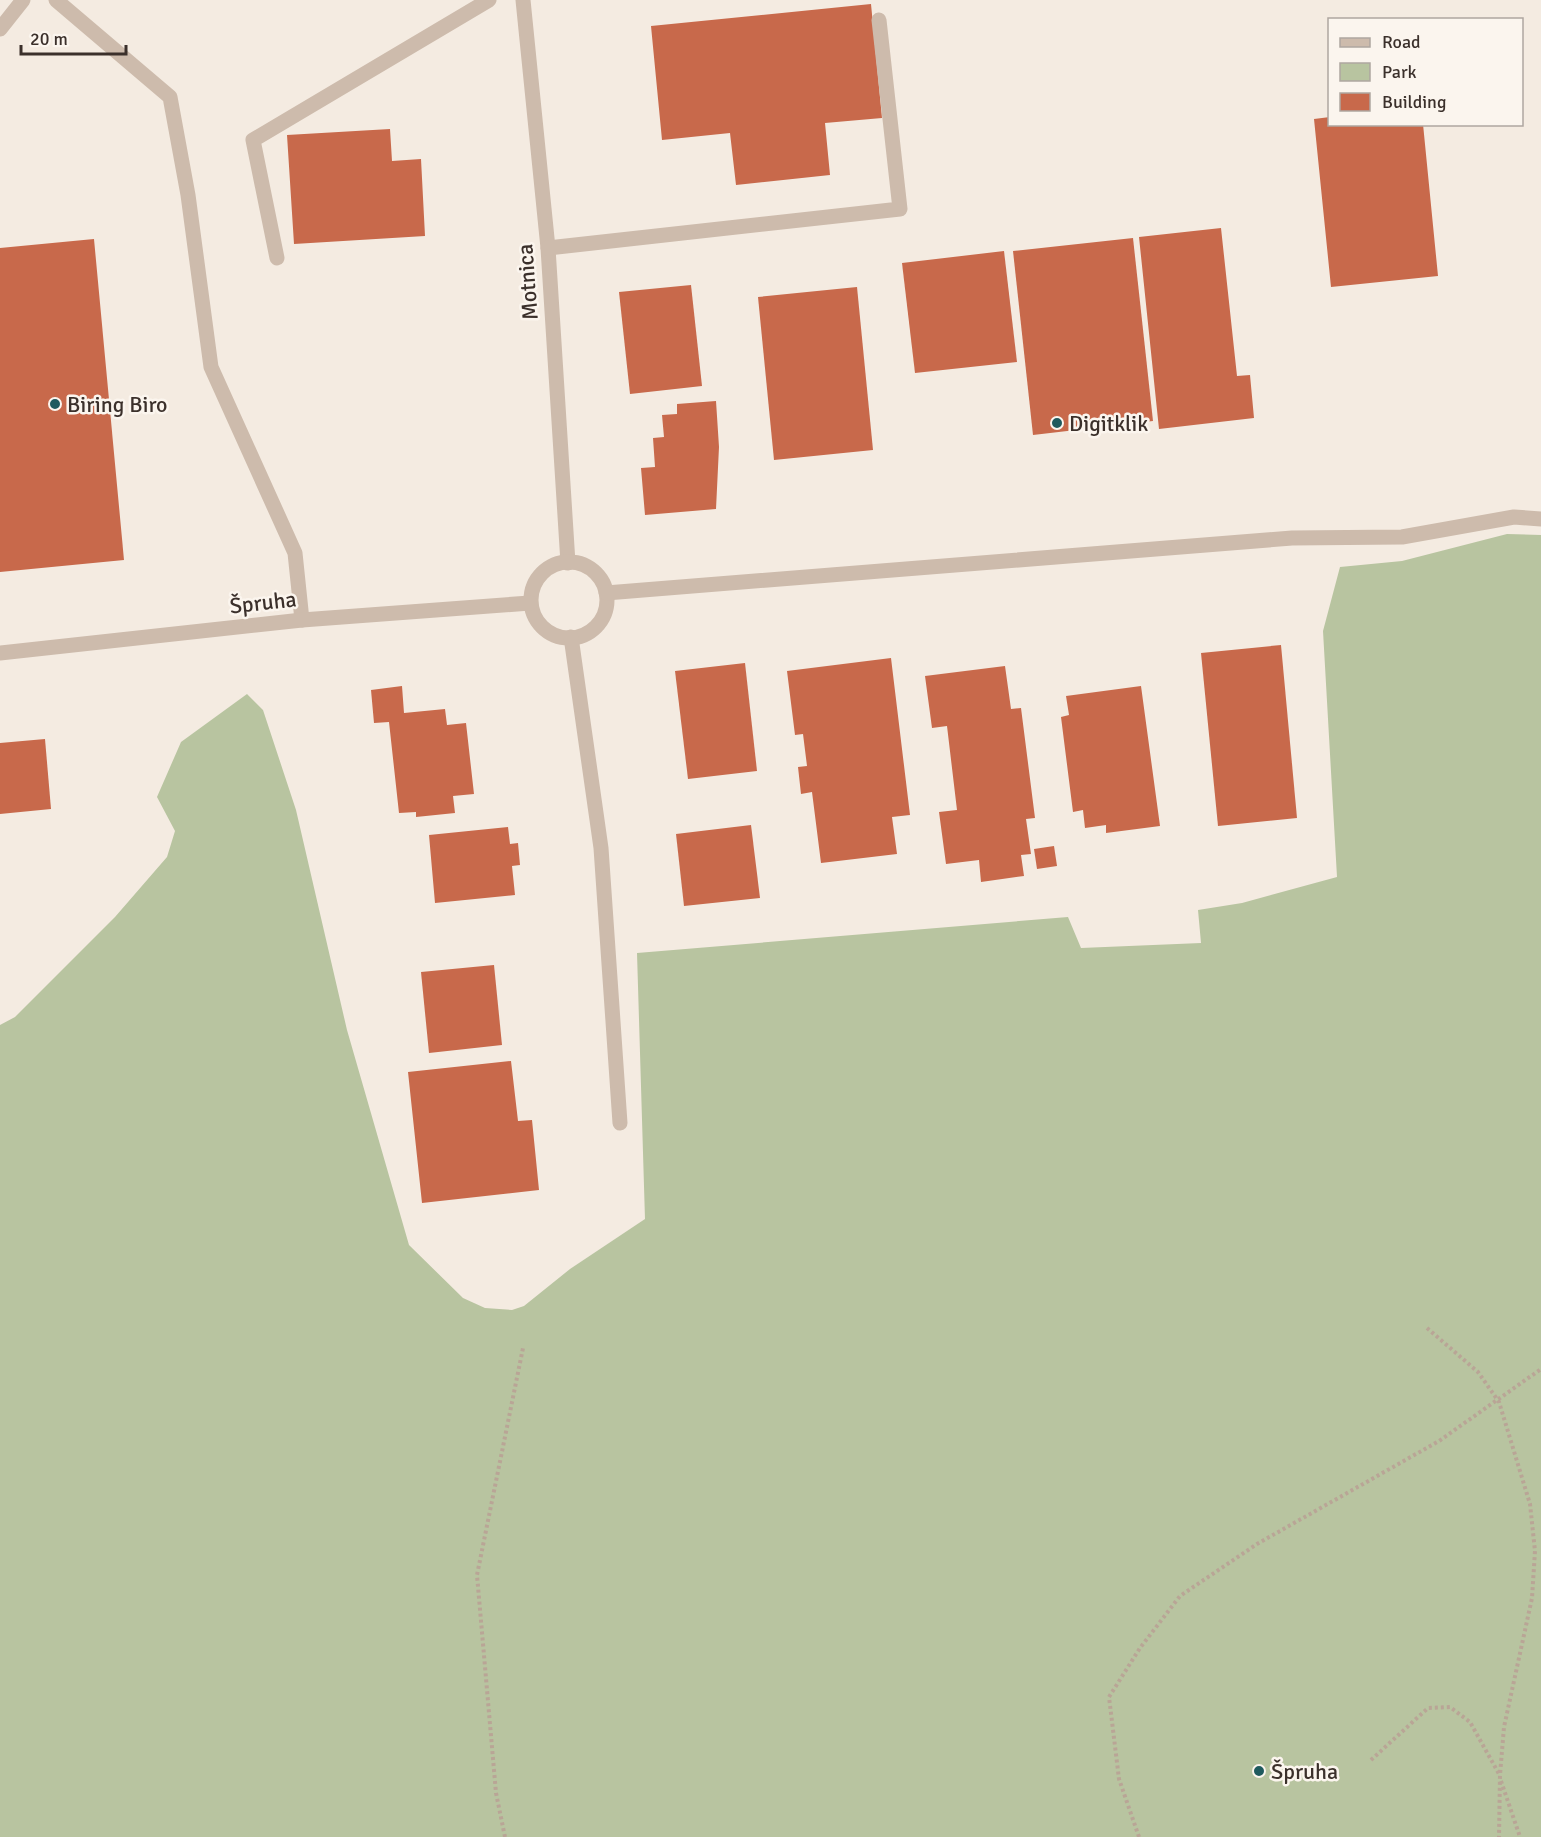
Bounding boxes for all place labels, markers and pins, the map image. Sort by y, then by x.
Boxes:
place label: Biring Biro [67,391,168,418]
marker: Biring Biro [48,397,62,411]
place label: Digitklik [1069,410,1148,437]
marker: Digitklik [1050,416,1064,430]
place label: Špruha [1271,1758,1338,1785]
marker: Špruha [1252,1764,1266,1778]

